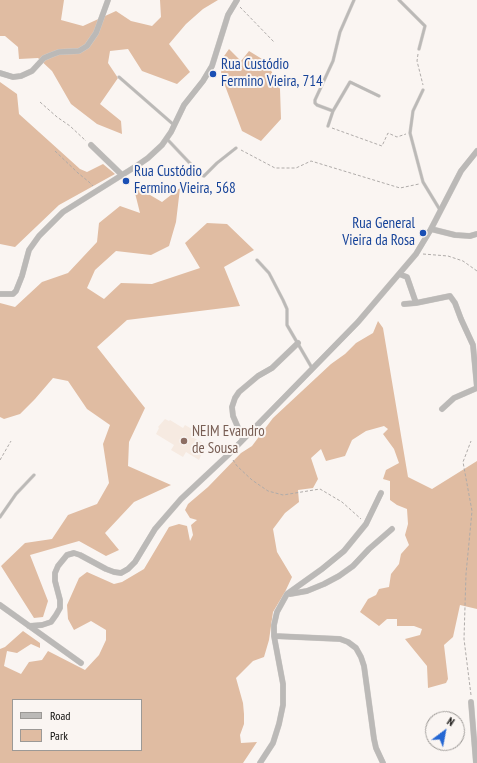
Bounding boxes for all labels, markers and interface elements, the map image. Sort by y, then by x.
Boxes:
place label: Rua Custódio Fermino Vieira, 714 [221,56,323,91]
marker: Rua Custódio Fermino Vieira, 714 [208,69,218,79]
place label: Rua Custódio Fermino Vieira, 568 [134,163,236,198]
marker: Rua Custódio Fermino Vieira, 568 [121,176,131,186]
place label: Rua General Vieira da Rosa [342,215,415,250]
marker: Rua General Vieira da Rosa [418,228,428,238]
place label: NEIM Evandro de Sousa [192,423,265,458]
marker: NEIM Evandro de Sousa [179,436,189,446]
legend [12,699,142,751]
text: Road [50,708,70,723]
north arrow [425,711,465,751]
text: N [445,714,457,729]
text: Park [50,728,68,743]

